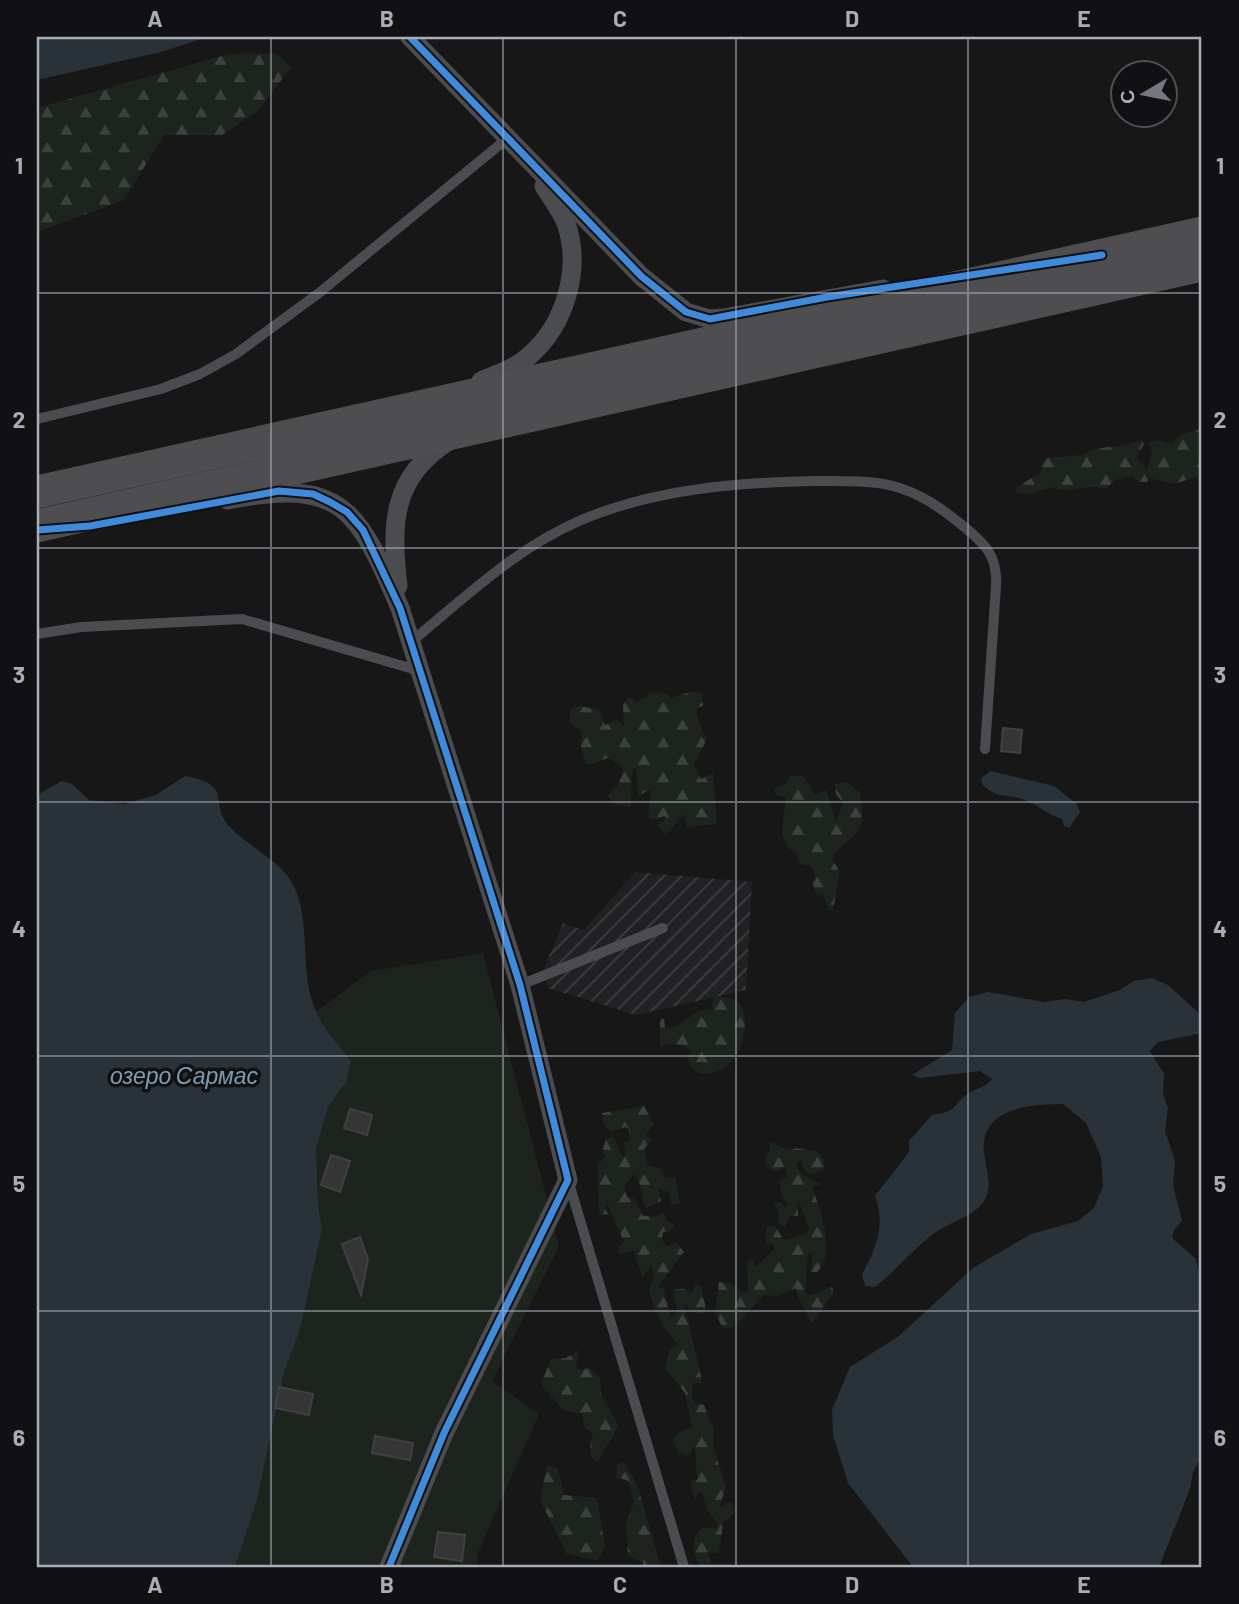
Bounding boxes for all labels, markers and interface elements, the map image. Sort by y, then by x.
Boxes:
text: A [147,4,163,32]
text: B [380,4,394,32]
text: C [613,4,627,32]
text: D [845,4,859,32]
text: E [1077,4,1091,32]
north arrow [1110,60,1180,130]
text: С [1114,88,1139,106]
text: 1 [15,151,23,179]
text: 1 [1216,151,1224,179]
text: 2 [13,405,25,433]
text: 2 [1214,405,1226,433]
text: 3 [13,660,25,688]
text: 3 [1214,660,1226,688]
text: 4 [12,914,26,942]
text: 4 [1213,914,1227,942]
water label: озеро Сармас [110,1061,259,1089]
text: 5 [13,1169,25,1197]
text: 5 [1214,1169,1226,1197]
text: 6 [13,1423,25,1451]
text: 6 [1214,1423,1226,1451]
text: A [147,1570,163,1598]
text: B [380,1570,394,1598]
text: C [613,1570,627,1598]
text: D [845,1570,859,1598]
text: E [1077,1570,1091,1598]

